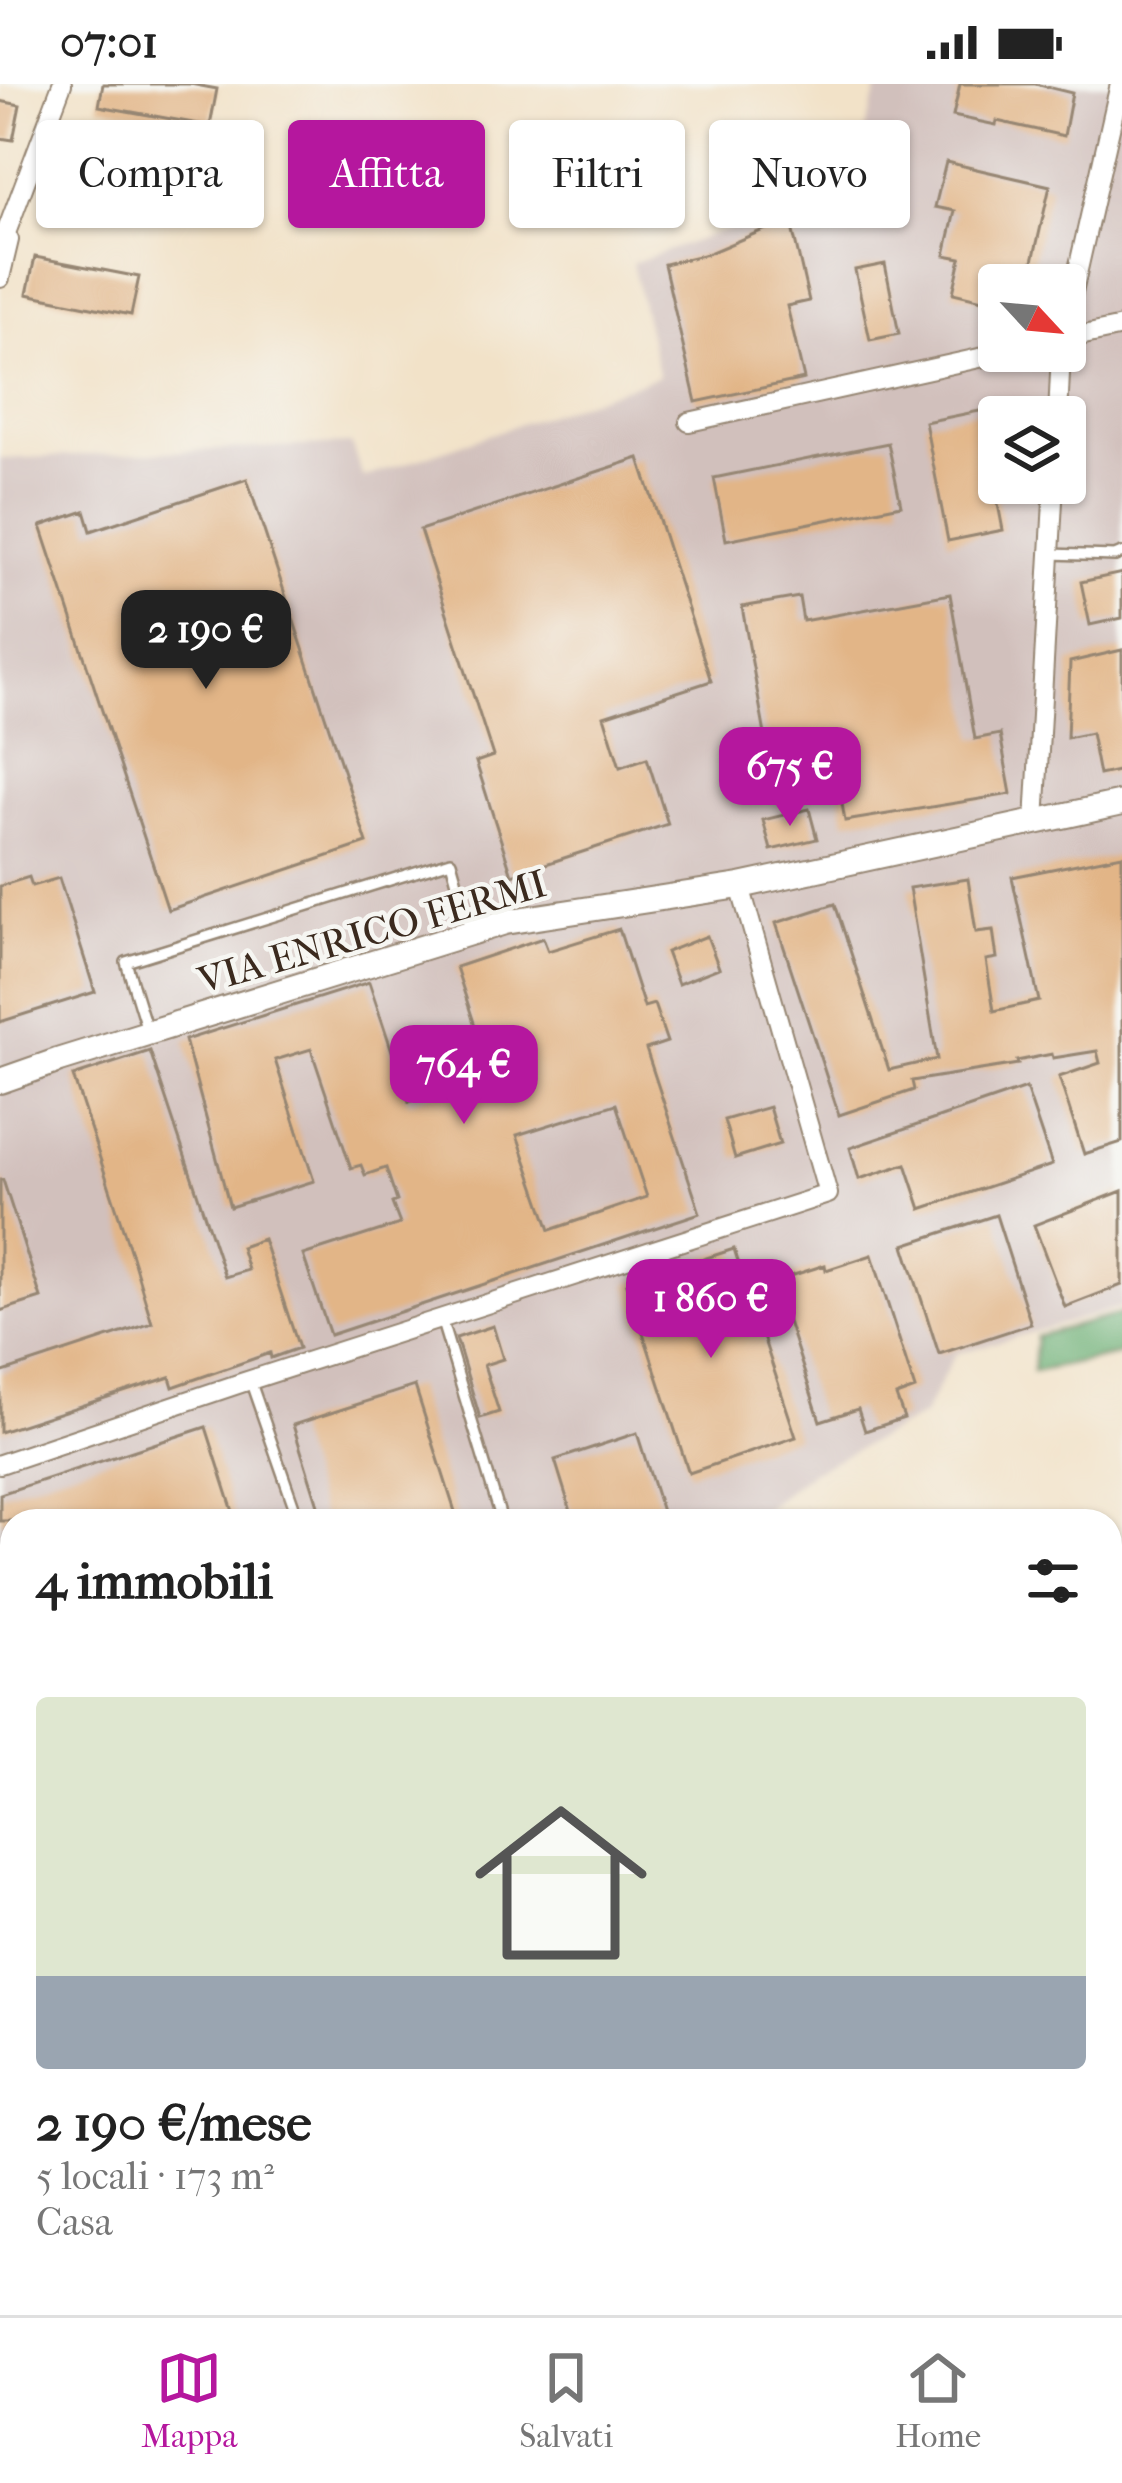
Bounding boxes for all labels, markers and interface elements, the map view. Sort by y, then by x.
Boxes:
text: 07:01 [60,16,158,69]
chip: Compra [36,120,264,228]
chip: Affitta [288,120,485,228]
chip: Filtri [509,120,685,228]
chip: Nuovo [709,120,910,228]
north arrow [978,264,1086,372]
map controls [978,264,1086,504]
button: layers [978,396,1086,504]
pin: 2 190 € [95,590,317,692]
text: 2 190 € [148,606,264,652]
pin: 675 € [706,727,874,829]
text: 675 € [746,743,834,789]
street label: VIA ENRICO FERMI [192,860,552,1004]
pin: 764 € [380,1025,548,1127]
text: 764 € [417,1041,511,1087]
pin: 1 860 € [600,1259,822,1361]
text: 1 860 € [653,1275,769,1321]
icon: filters [1020,1548,1086,1614]
text: 4 immobili [36,1551,273,1611]
icon: home [453,1775,669,1991]
text: 2 190 €/mese [36,2093,311,2153]
text: 5 locali · 173 m² [36,2153,274,2199]
text: Casa [36,2199,113,2245]
tab: Mappa [141,2345,237,2456]
tab: Salvati [519,2345,613,2456]
tab: Home [895,2345,981,2456]

